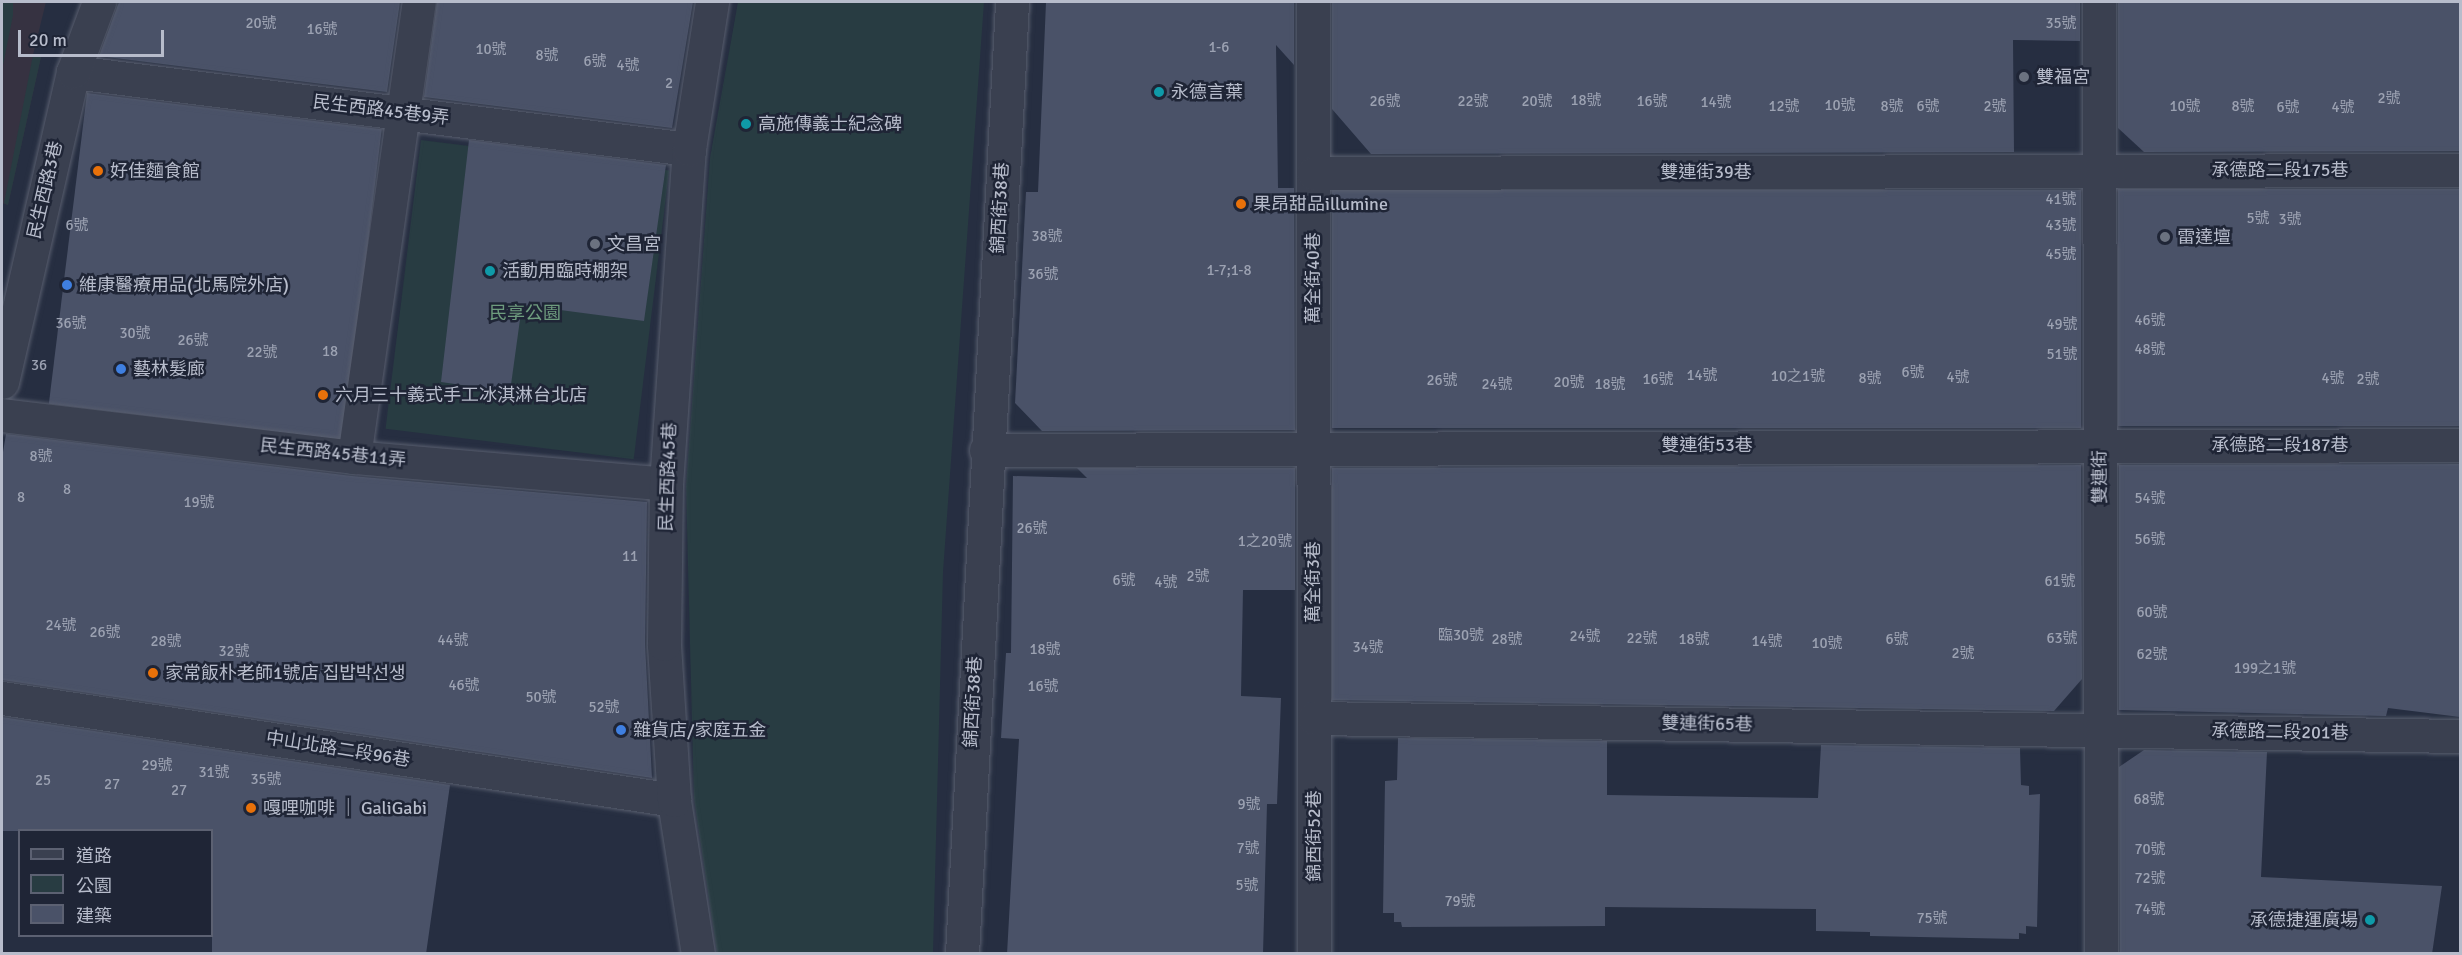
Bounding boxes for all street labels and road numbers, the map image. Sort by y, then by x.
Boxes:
street label: 民生西路45巷9弄 [312,91,450,129]
street label: 民生西路3巷 [23,139,67,241]
street label: 承德路二段175巷 [2211,159,2349,181]
street label: 雙連街39巷 [1660,161,1752,183]
street label: 錦西街38巷 [987,162,1013,254]
street label: 萬全街40巷 [1302,232,1324,324]
street label: 民生西路45巷 [655,422,681,532]
street label: 雙連街53巷 [1661,434,1753,456]
street label: 承德路二段187巷 [2211,434,2349,456]
street label: 民生西路45巷11弄 [259,435,407,471]
street label: 雙連街 [2089,450,2111,504]
street label: 萬全街3巷 [1302,541,1324,623]
street label: 錦西街38巷 [960,656,986,748]
street label: 雙連街65巷 [1661,712,1753,736]
street label: 承德路二段201巷 [2211,720,2349,744]
street label: 中山北路二段96巷 [264,727,412,771]
street label: 錦西街52巷 [1303,790,1325,882]

